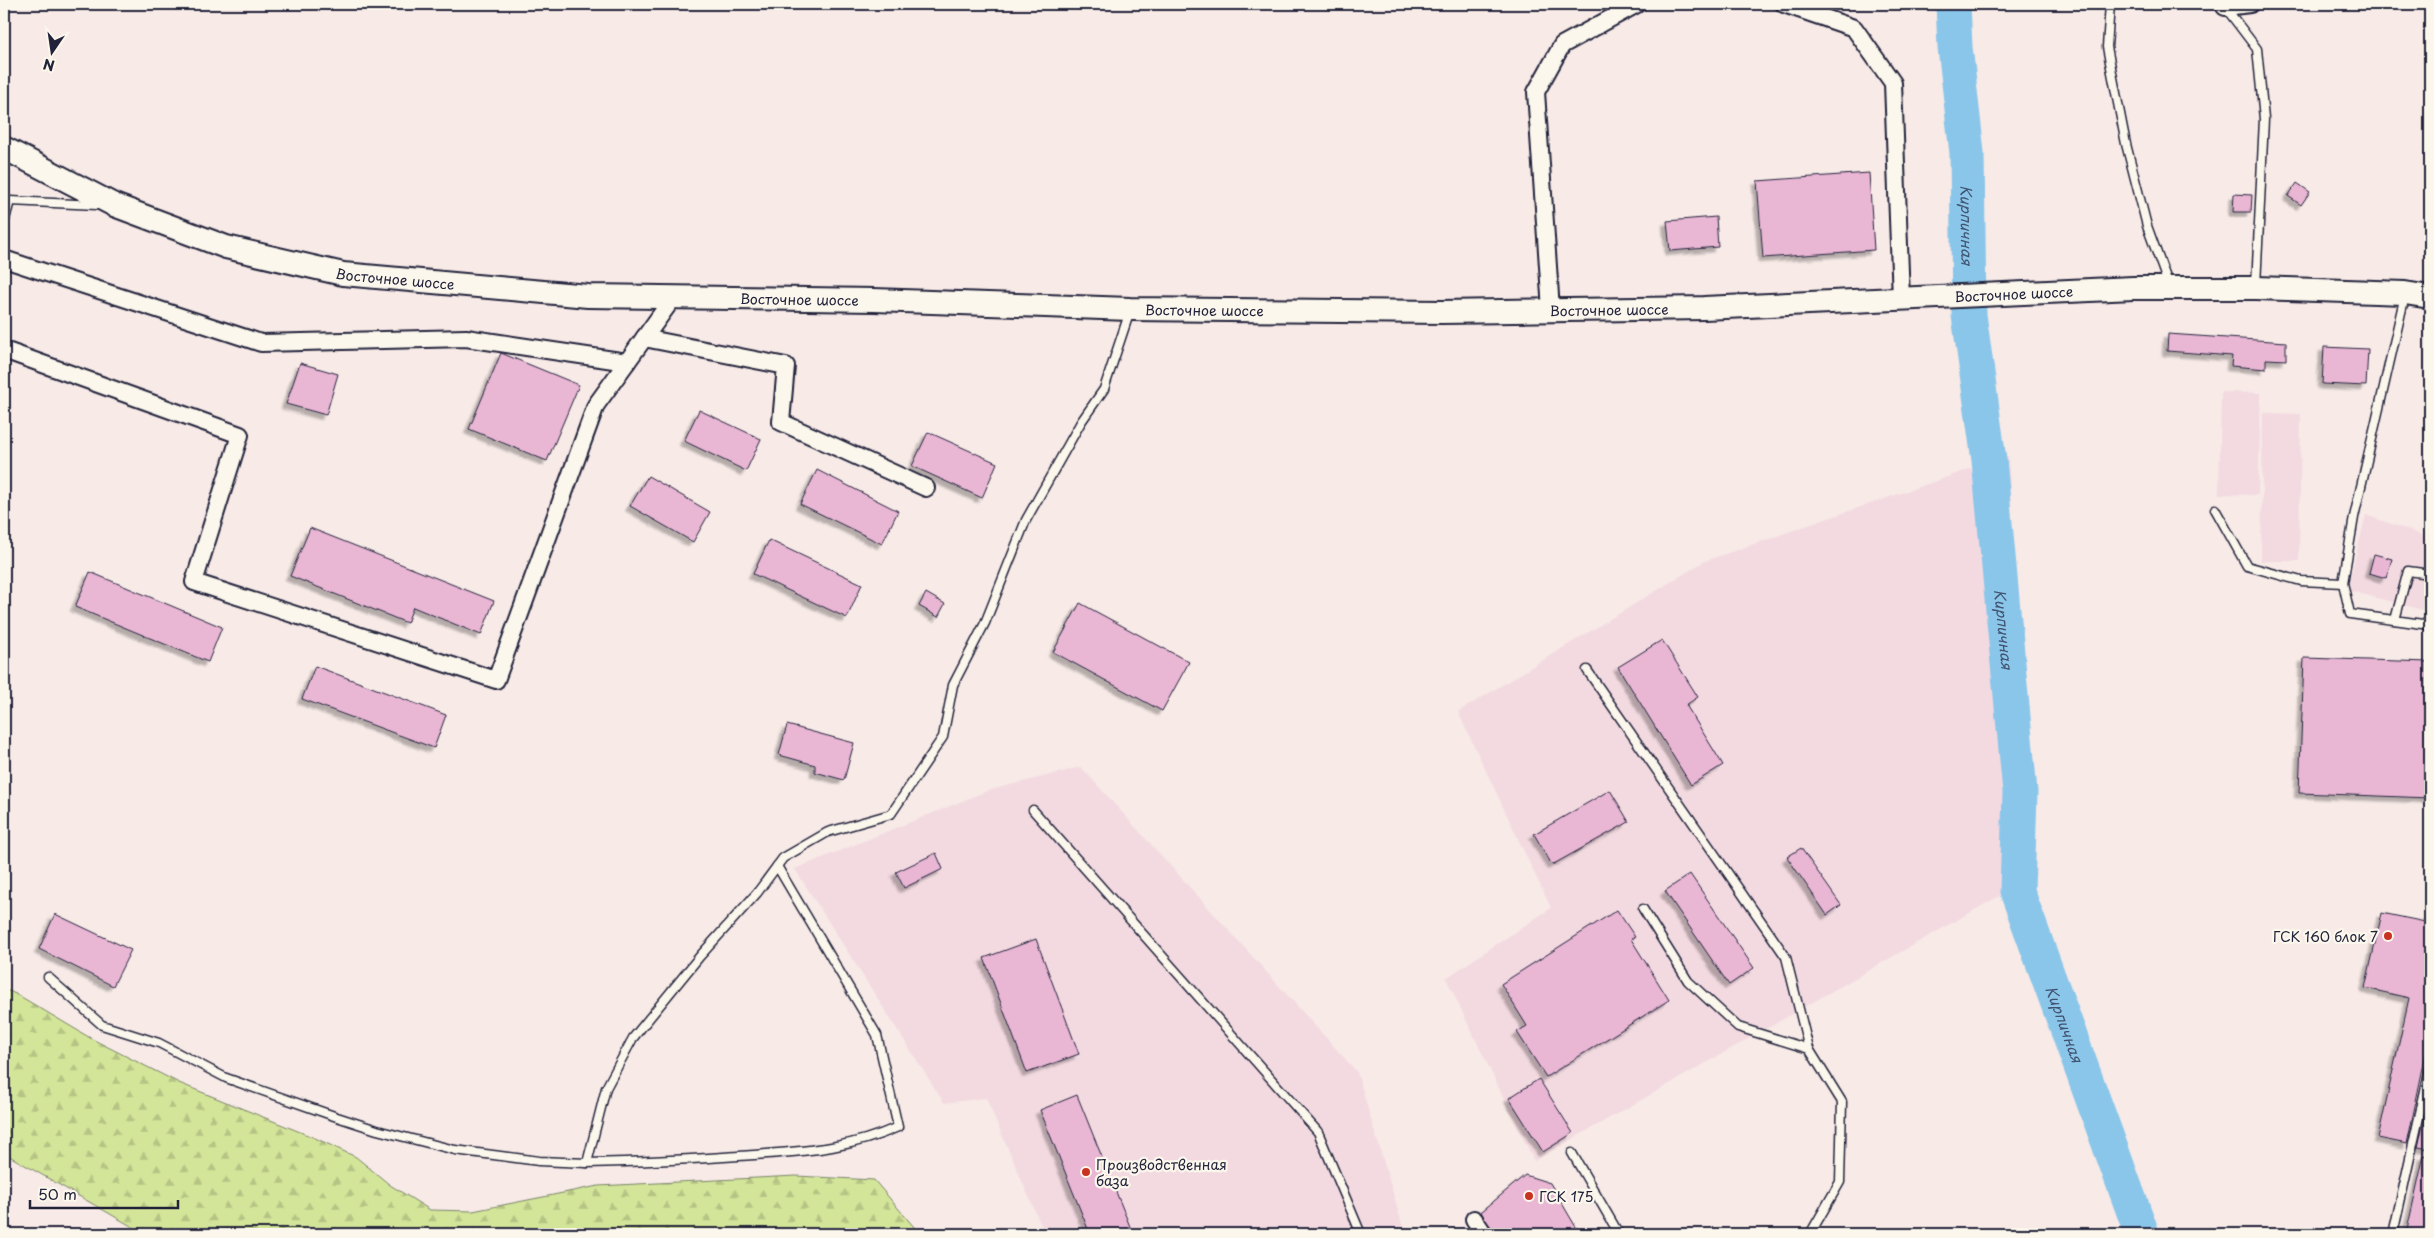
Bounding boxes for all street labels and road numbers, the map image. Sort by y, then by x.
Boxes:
street label: Восточное шоссе [334,262,455,294]
street label: Восточное шоссе [1954,280,2074,307]
street label: Восточное шоссе [740,288,859,310]
street label: Восточное шоссе [1550,298,1669,321]
street label: Восточное шоссе [1145,299,1264,321]

